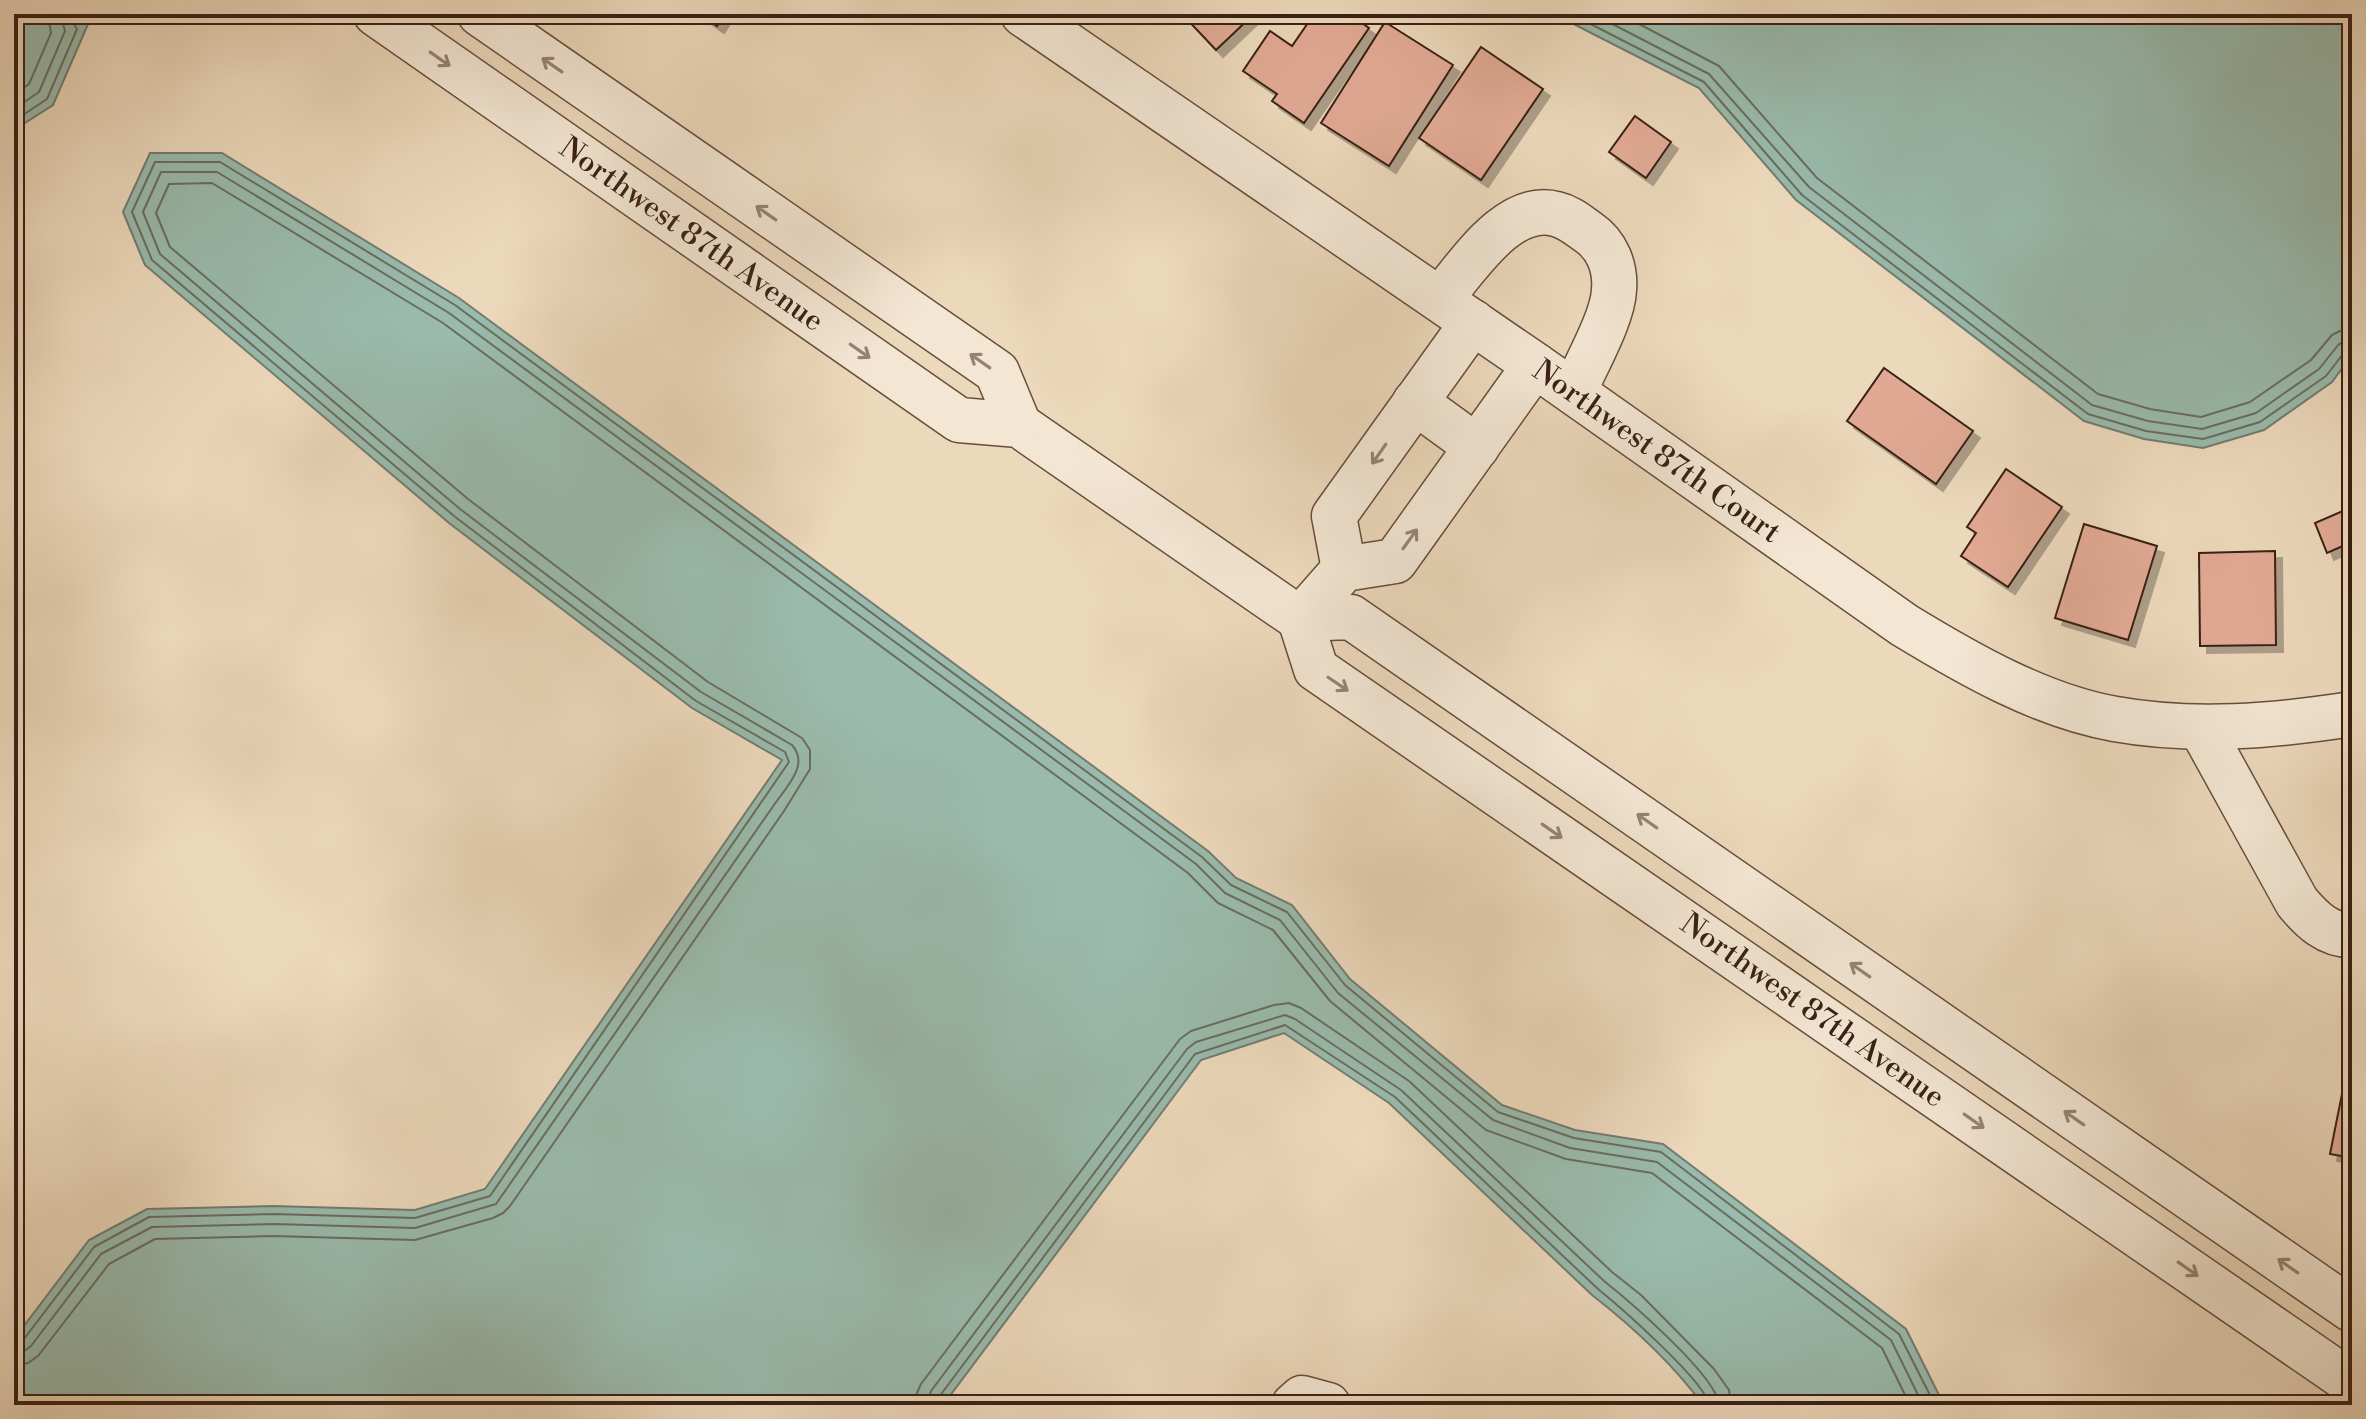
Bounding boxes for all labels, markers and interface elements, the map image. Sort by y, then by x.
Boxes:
one-way arrow [428,51,450,67]
one-way arrow [542,57,564,73]
street label: Northwest 87th Avenue [552,129,831,341]
one-way arrow [756,205,778,221]
one-way arrow [848,343,870,359]
one-way arrow [970,352,992,369]
street label: Northwest 87th Court [1525,352,1788,552]
one-way arrow [1370,442,1387,464]
one-way arrow [1402,529,1419,551]
one-way arrow [1326,675,1348,692]
one-way arrow [1636,813,1658,829]
one-way arrow [1541,822,1563,839]
street label: Northwest 87th Avenue [1673,905,1952,1117]
one-way arrow [1850,962,1872,978]
one-way arrow [2063,1110,2085,1126]
one-way arrow [1962,1113,1984,1129]
one-way arrow [2277,1258,2299,1274]
one-way arrow [2176,1261,2198,1277]

